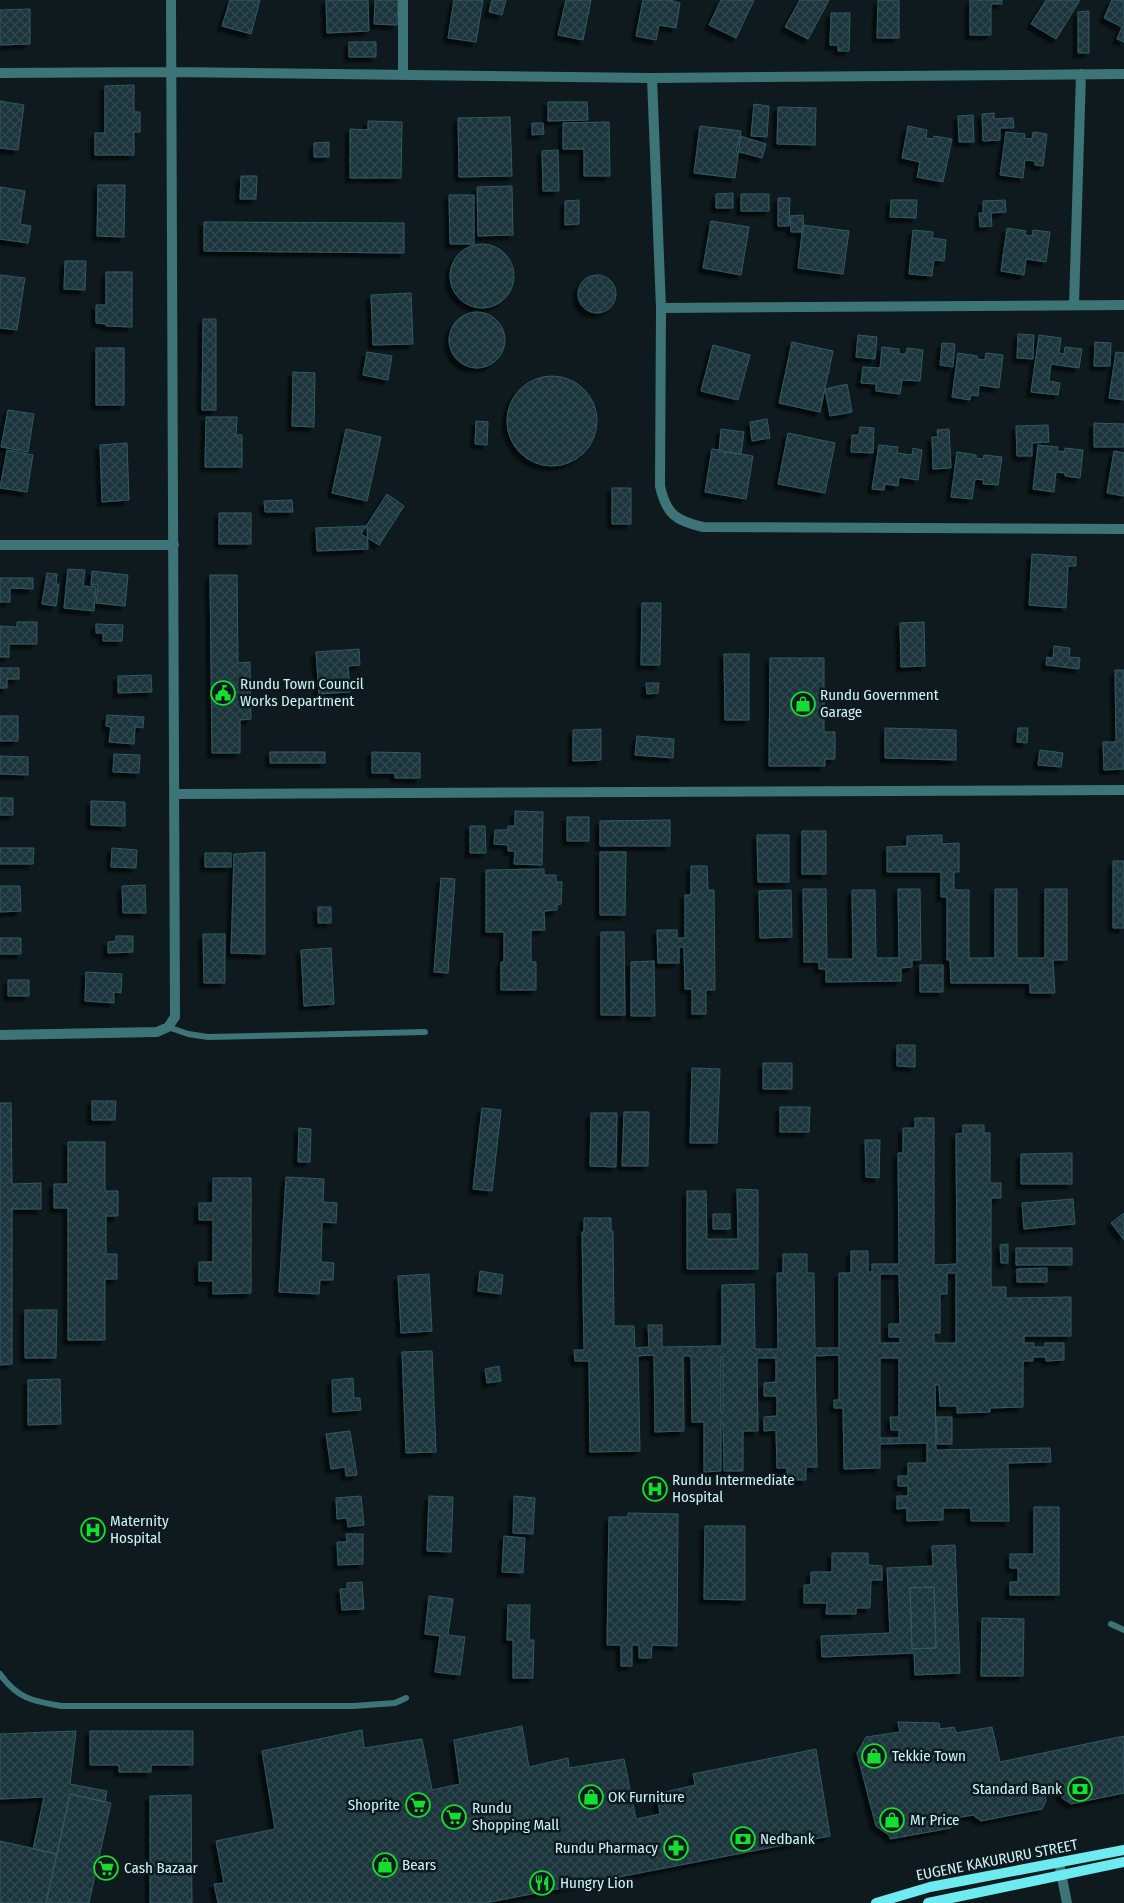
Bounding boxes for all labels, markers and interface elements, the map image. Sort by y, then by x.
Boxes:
place label: Rundu Town Council Works Department [240,675,364,710]
public building icon: Rundu Town Council Works Department [210,680,236,706]
place label: Rundu Government Garage [820,686,939,721]
shop icon: Rundu Government Garage [790,691,816,717]
place label: Rundu Intermediate Hospital [672,1471,795,1506]
hospital icon: Rundu Intermediate Hospital [642,1476,668,1502]
place label: Maternity Hospital [110,1512,169,1547]
hospital icon: Maternity Hospital [80,1517,106,1543]
shop icon: Tekkie Town [861,1743,887,1769]
place label: Tekkie Town [892,1747,966,1765]
bank icon: Standard Bank [1067,1776,1093,1802]
place label: Standard Bank [972,1780,1062,1798]
shop icon: OK Furniture [578,1784,604,1810]
place label: OK Furniture [608,1788,685,1806]
supermarket icon: Shoprite [405,1792,431,1818]
place label: Shoprite [348,1796,400,1814]
place label: Rundu Shopping Mall [472,1799,559,1834]
supermarket icon: Rundu Shopping Mall [441,1804,467,1830]
shop icon: Mr Price [879,1807,905,1833]
place label: Mr Price [910,1811,960,1829]
bank icon: Nedbank [730,1826,756,1852]
place label: Nedbank [760,1830,815,1848]
pharmacy icon: Rundu Pharmacy [663,1835,689,1861]
street label: EUGENE KAKURURU STREET [915,1835,1079,1884]
place label: Rundu Pharmacy [555,1839,658,1857]
shop icon: Bears [372,1852,398,1878]
supermarket icon: Cash Bazaar [93,1855,119,1881]
place label: Bears [402,1856,436,1874]
place label: Cash Bazaar [124,1859,198,1877]
restaurant icon: Hungry Lion [529,1870,555,1896]
place label: Hungry Lion [560,1874,634,1892]

